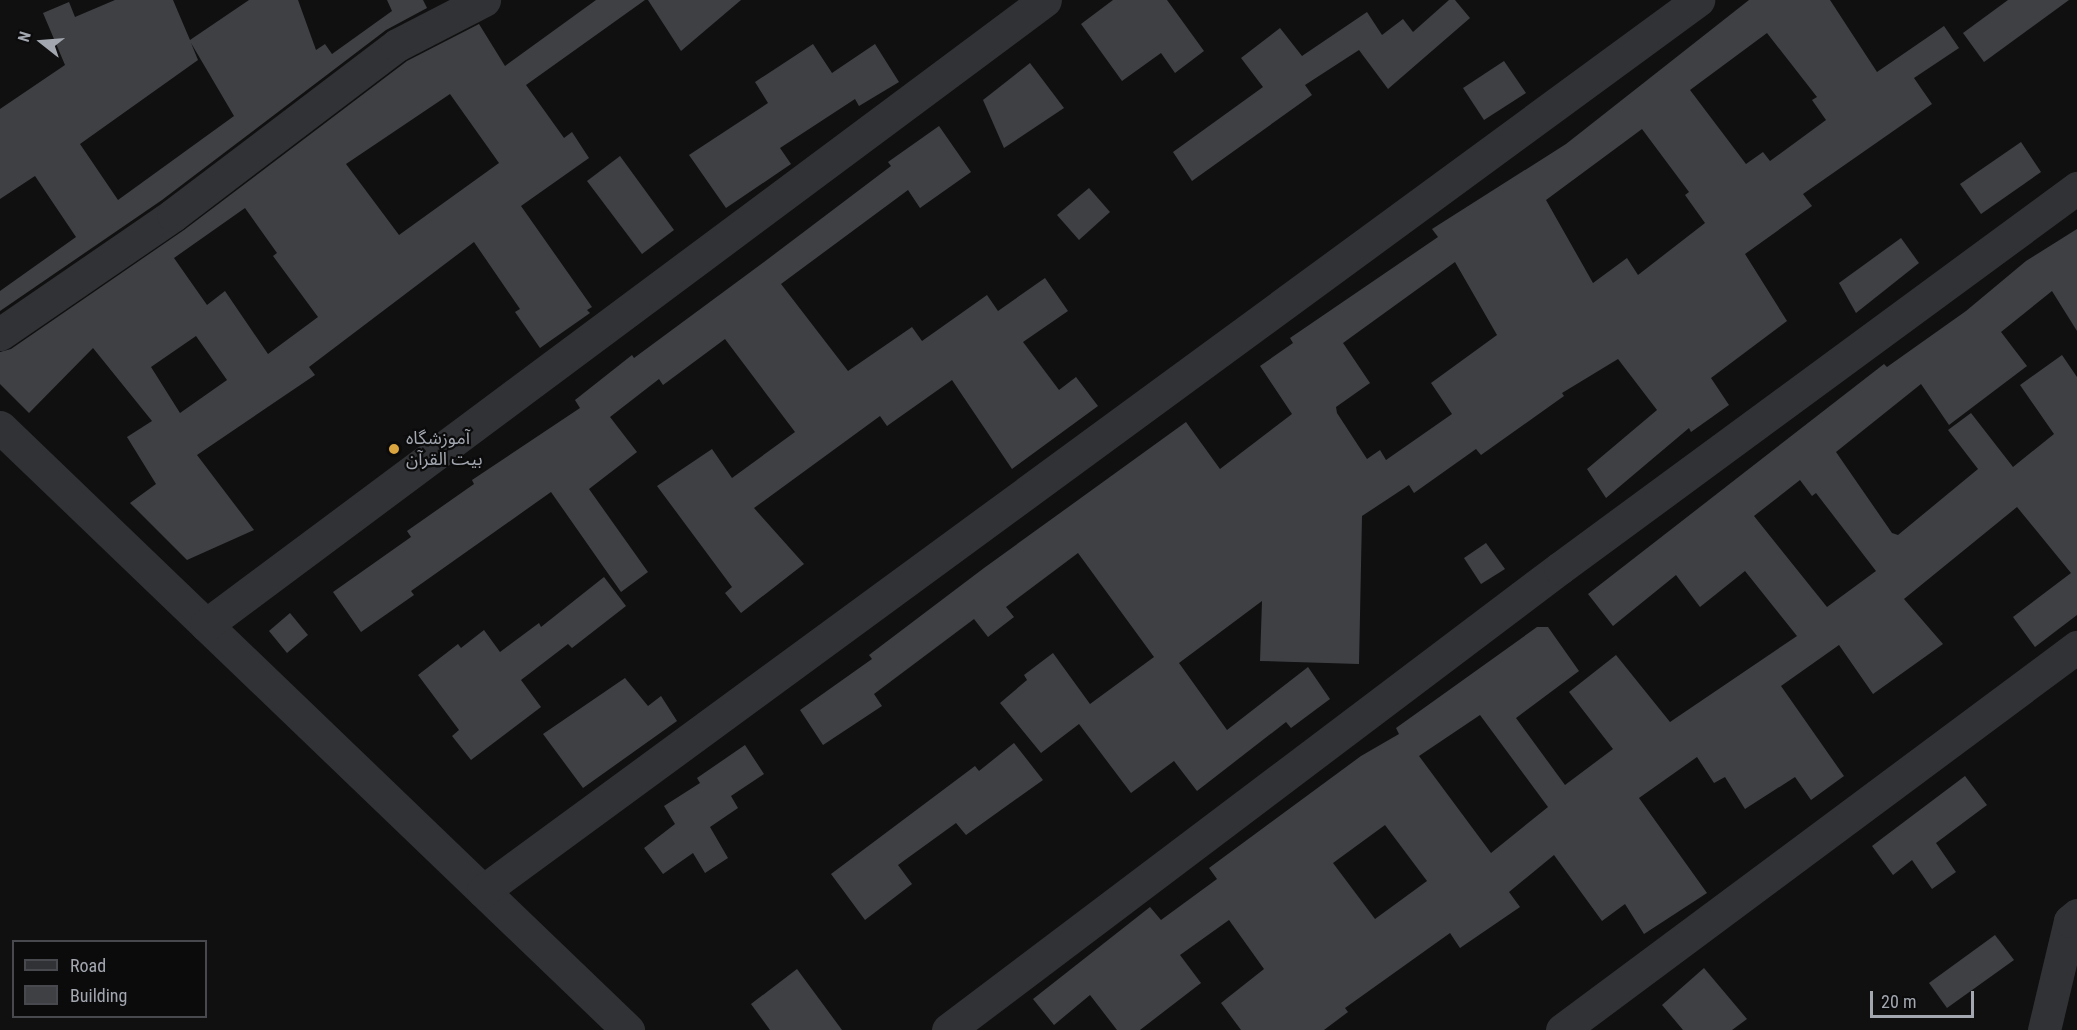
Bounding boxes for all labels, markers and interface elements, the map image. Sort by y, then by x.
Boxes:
north arrow [12,12,72,72]
text: N [14,29,35,44]
place label: آموزشگاه بیت القرآن [406,428,482,470]
marker: آموزشگاه بیت القرآن [387,442,401,456]
legend [12,940,207,1018]
text: Road [70,955,106,976]
scale bar [1873,979,1976,1017]
text: Building [70,985,127,1006]
text: 20 m [1881,991,1916,1012]

